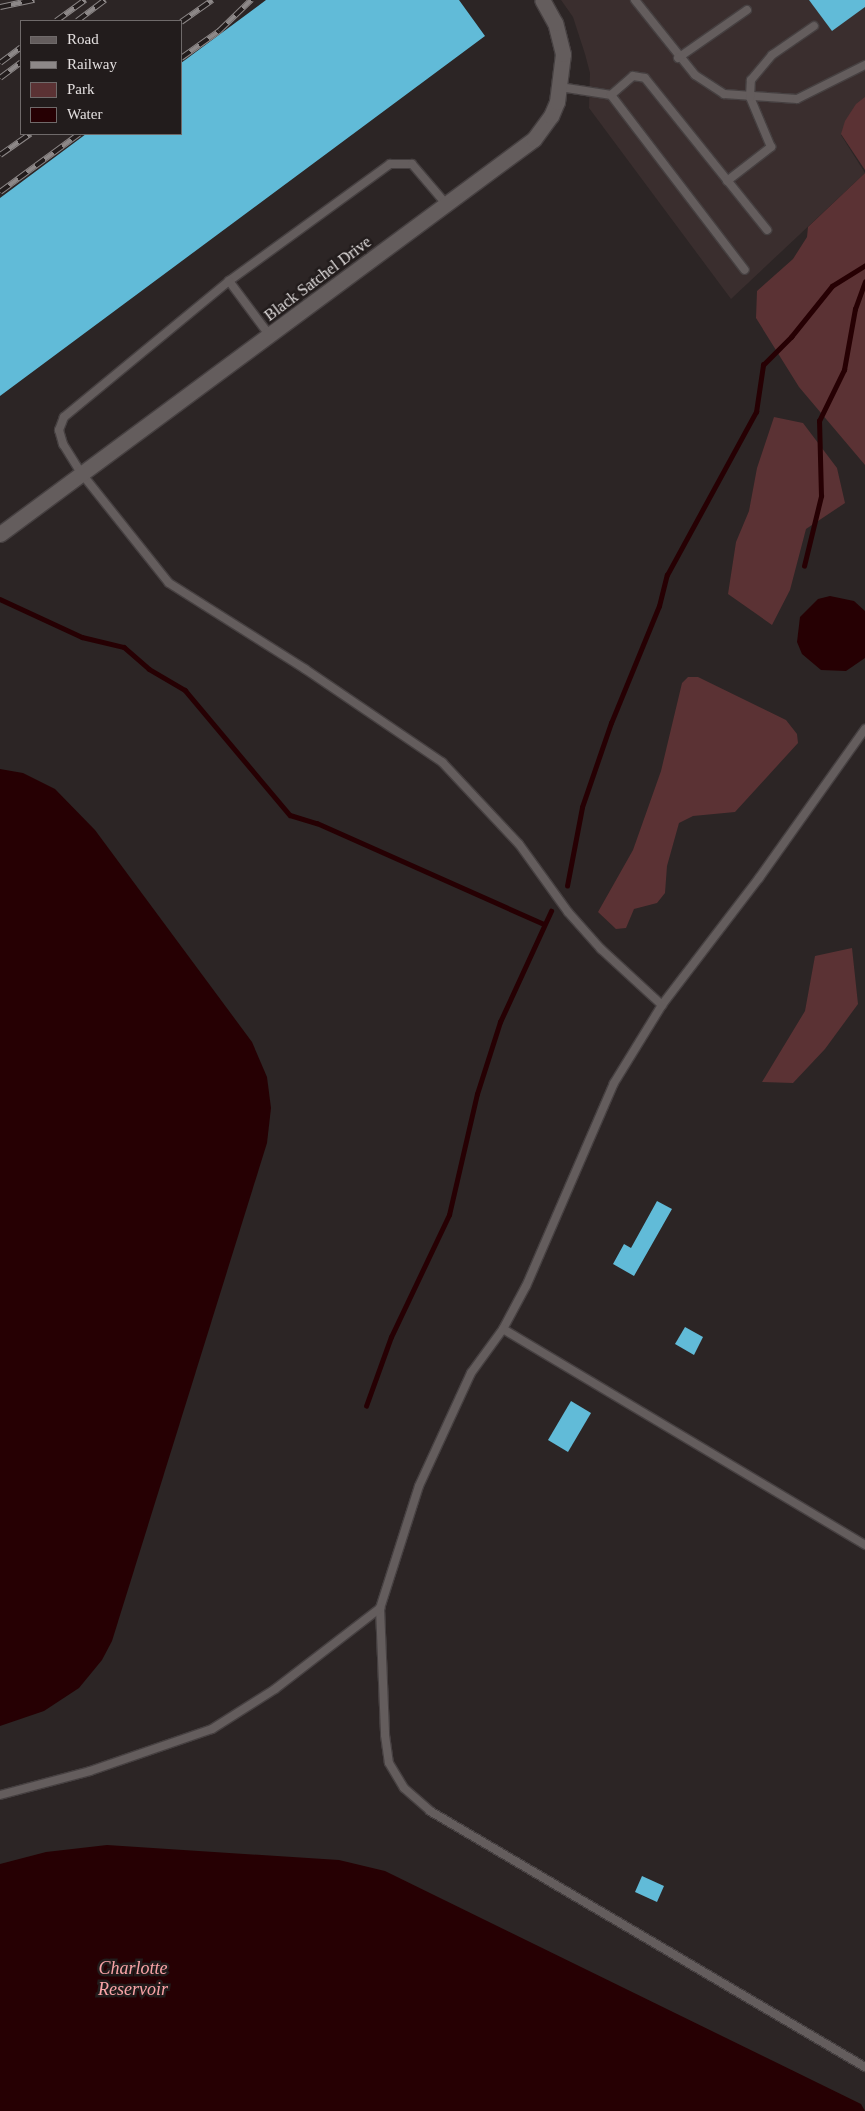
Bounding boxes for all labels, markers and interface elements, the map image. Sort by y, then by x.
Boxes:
legend [20,20,182,135]
text: Road [67,31,99,47]
text: Railway [67,56,117,72]
text: Park [67,81,95,97]
text: Water [67,106,102,122]
street label: Black Satchel Drive [261,233,375,325]
water label: Charlotte Reservoir [98,1958,168,2000]

